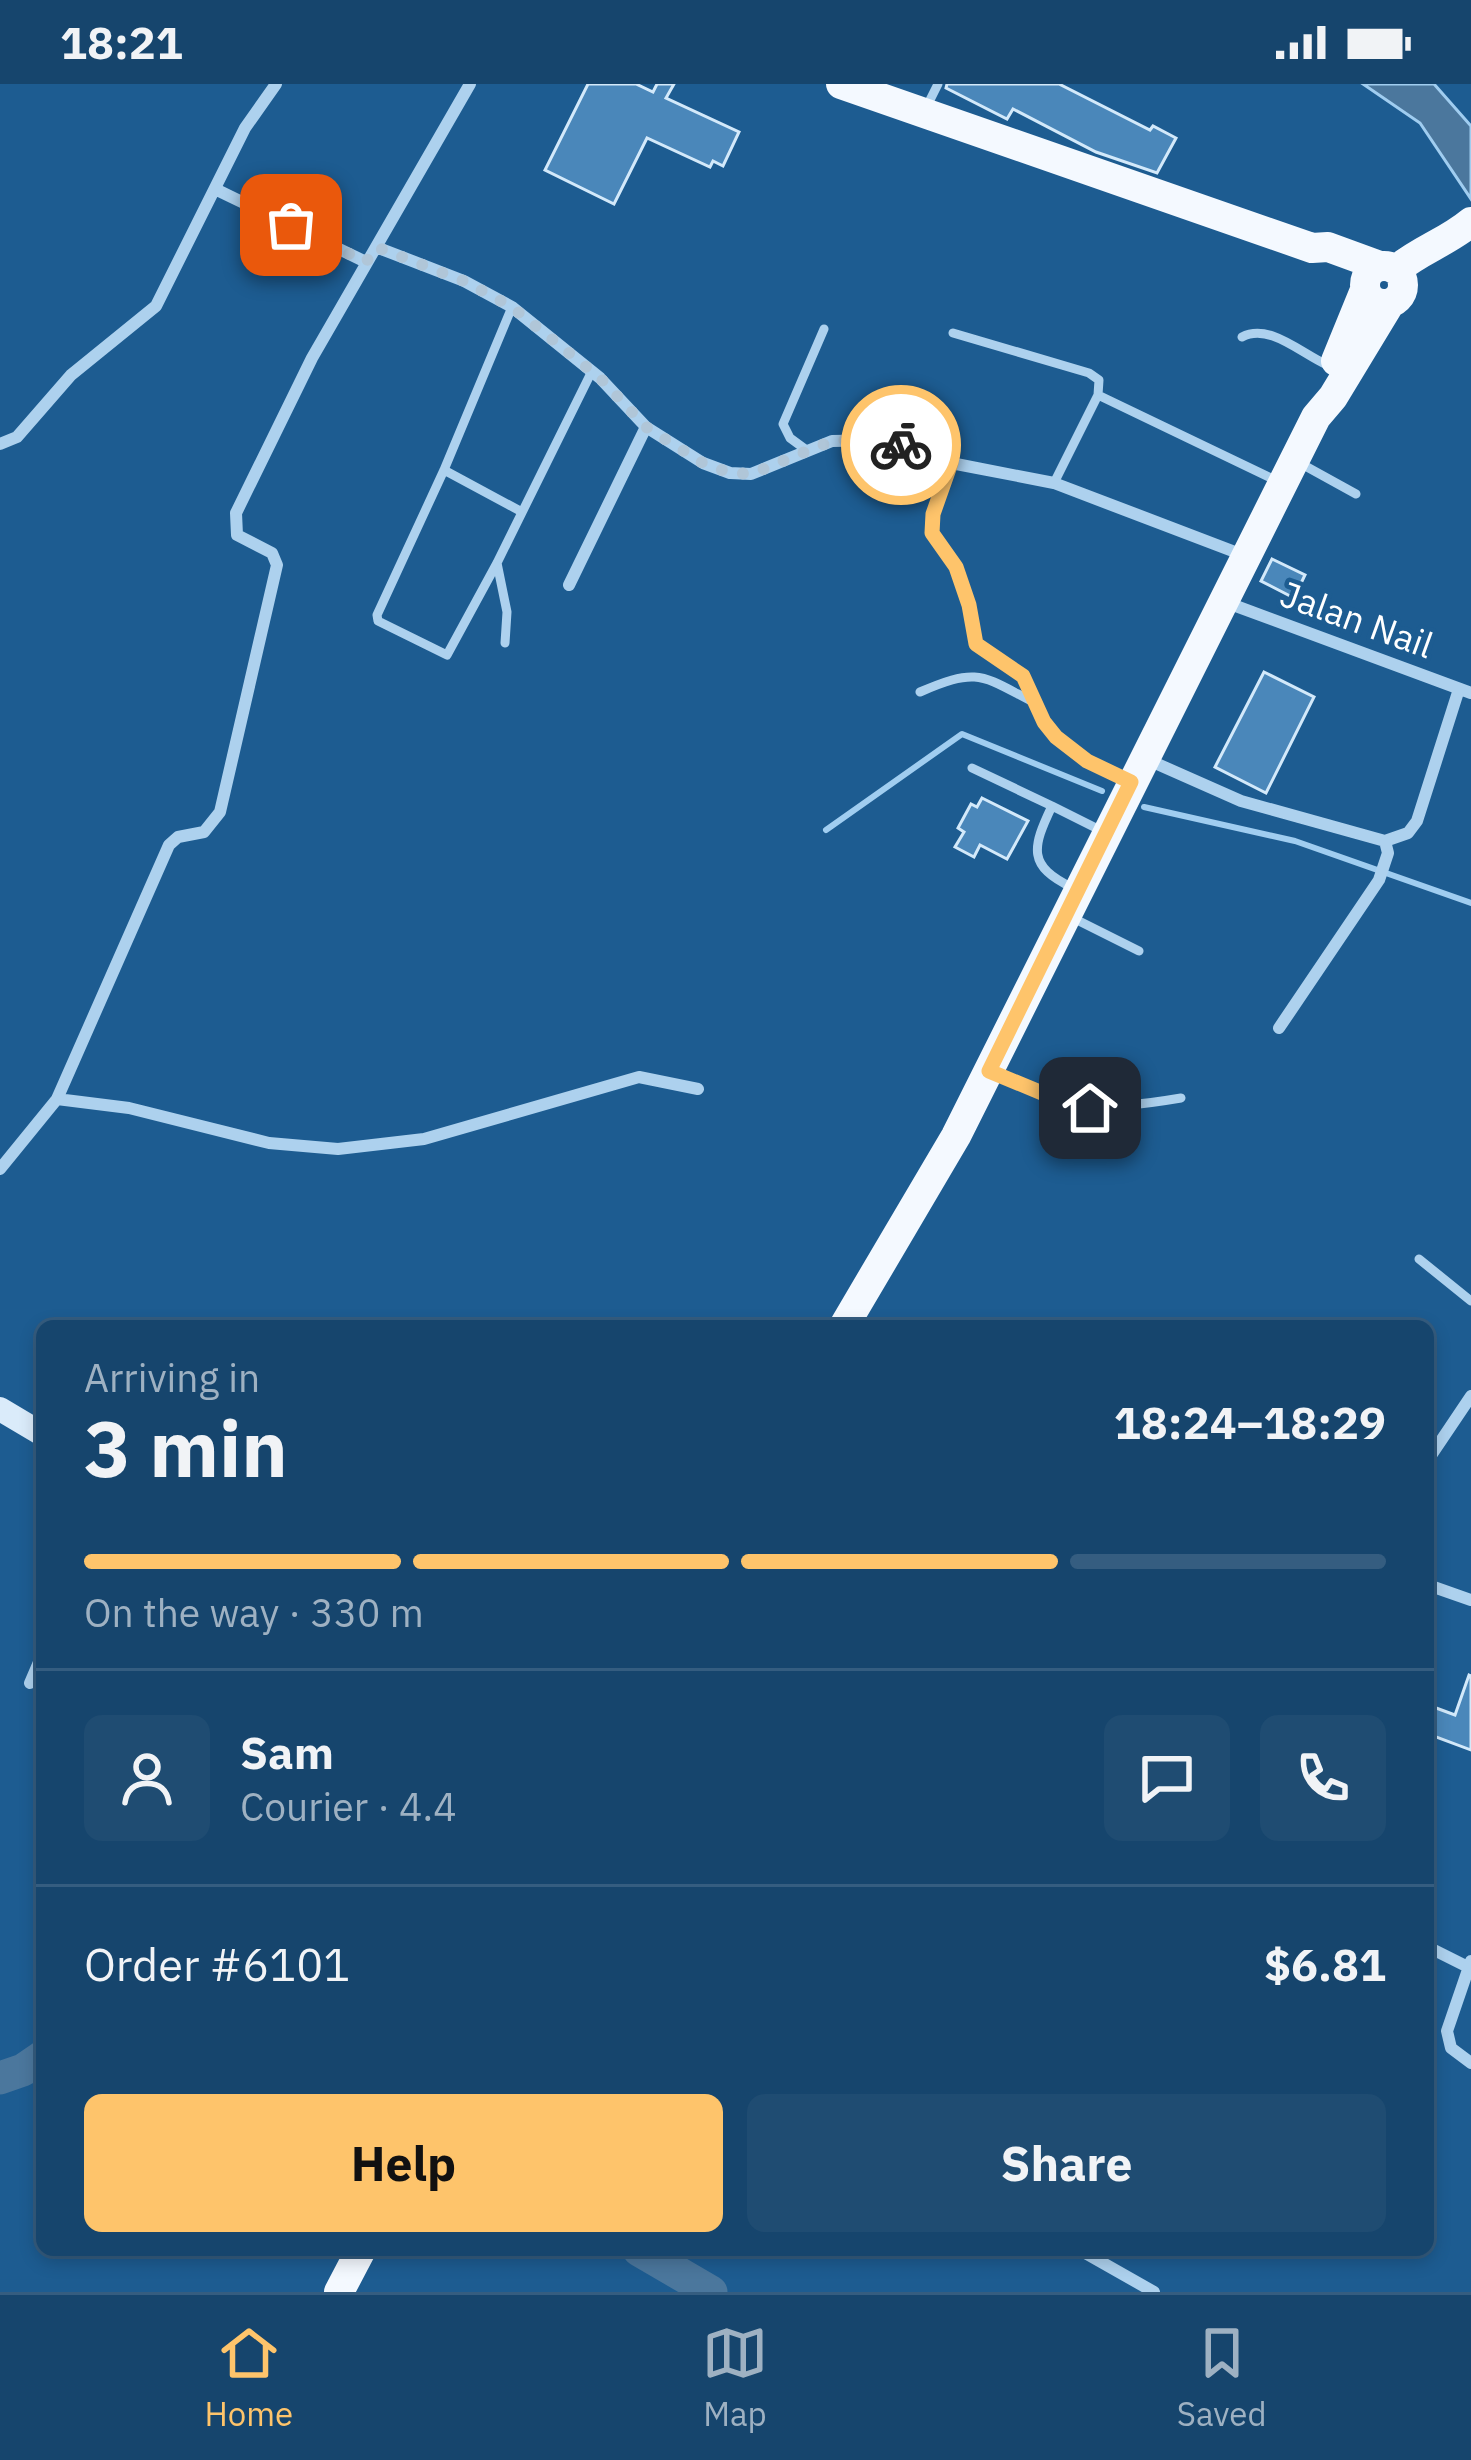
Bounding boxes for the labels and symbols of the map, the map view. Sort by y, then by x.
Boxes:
pin [240,174,342,276]
courier [841,385,961,505]
street label: Jalan Nail [1274,570,1440,668]
pin [1039,1057,1141,1159]

